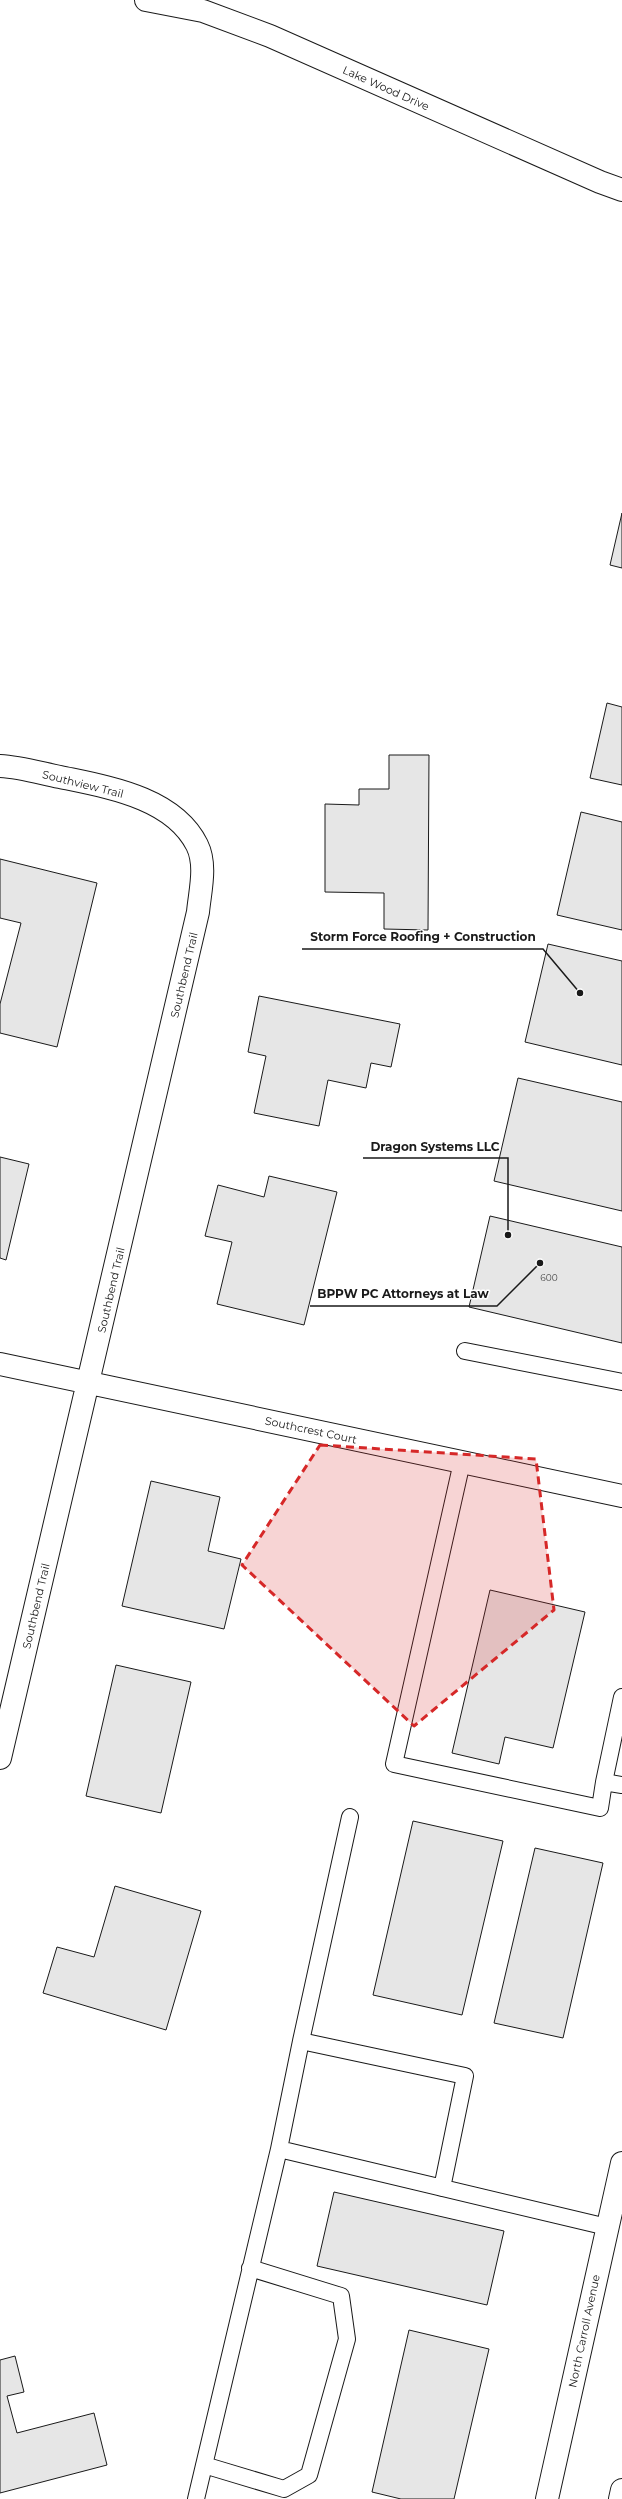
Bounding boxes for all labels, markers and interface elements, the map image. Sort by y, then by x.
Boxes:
street label: Lake Wood Drive [340,63,432,114]
street label: Southview Trail [41,767,125,801]
callout: Storm Force Roofing + Construction [302,925,543,949]
text: Storm Force Roofing + Construction [310,929,536,944]
street label: Southbend Trail [167,931,201,1019]
callout: Dragon Systems LLC [363,1134,508,1158]
text: Dragon Systems LLC [370,1139,500,1154]
street label: Southbend Trail [94,1246,128,1334]
house number: 600 [540,1272,558,1283]
callout: BPPW PC Attorneys at Law [310,1282,497,1306]
text: BPPW PC Attorneys at Law [317,1286,489,1301]
street label: Southcrest Court [264,1413,359,1447]
street label: Southbend Trail [19,1562,53,1650]
street label: North Carroll Avenue [565,2273,603,2389]

